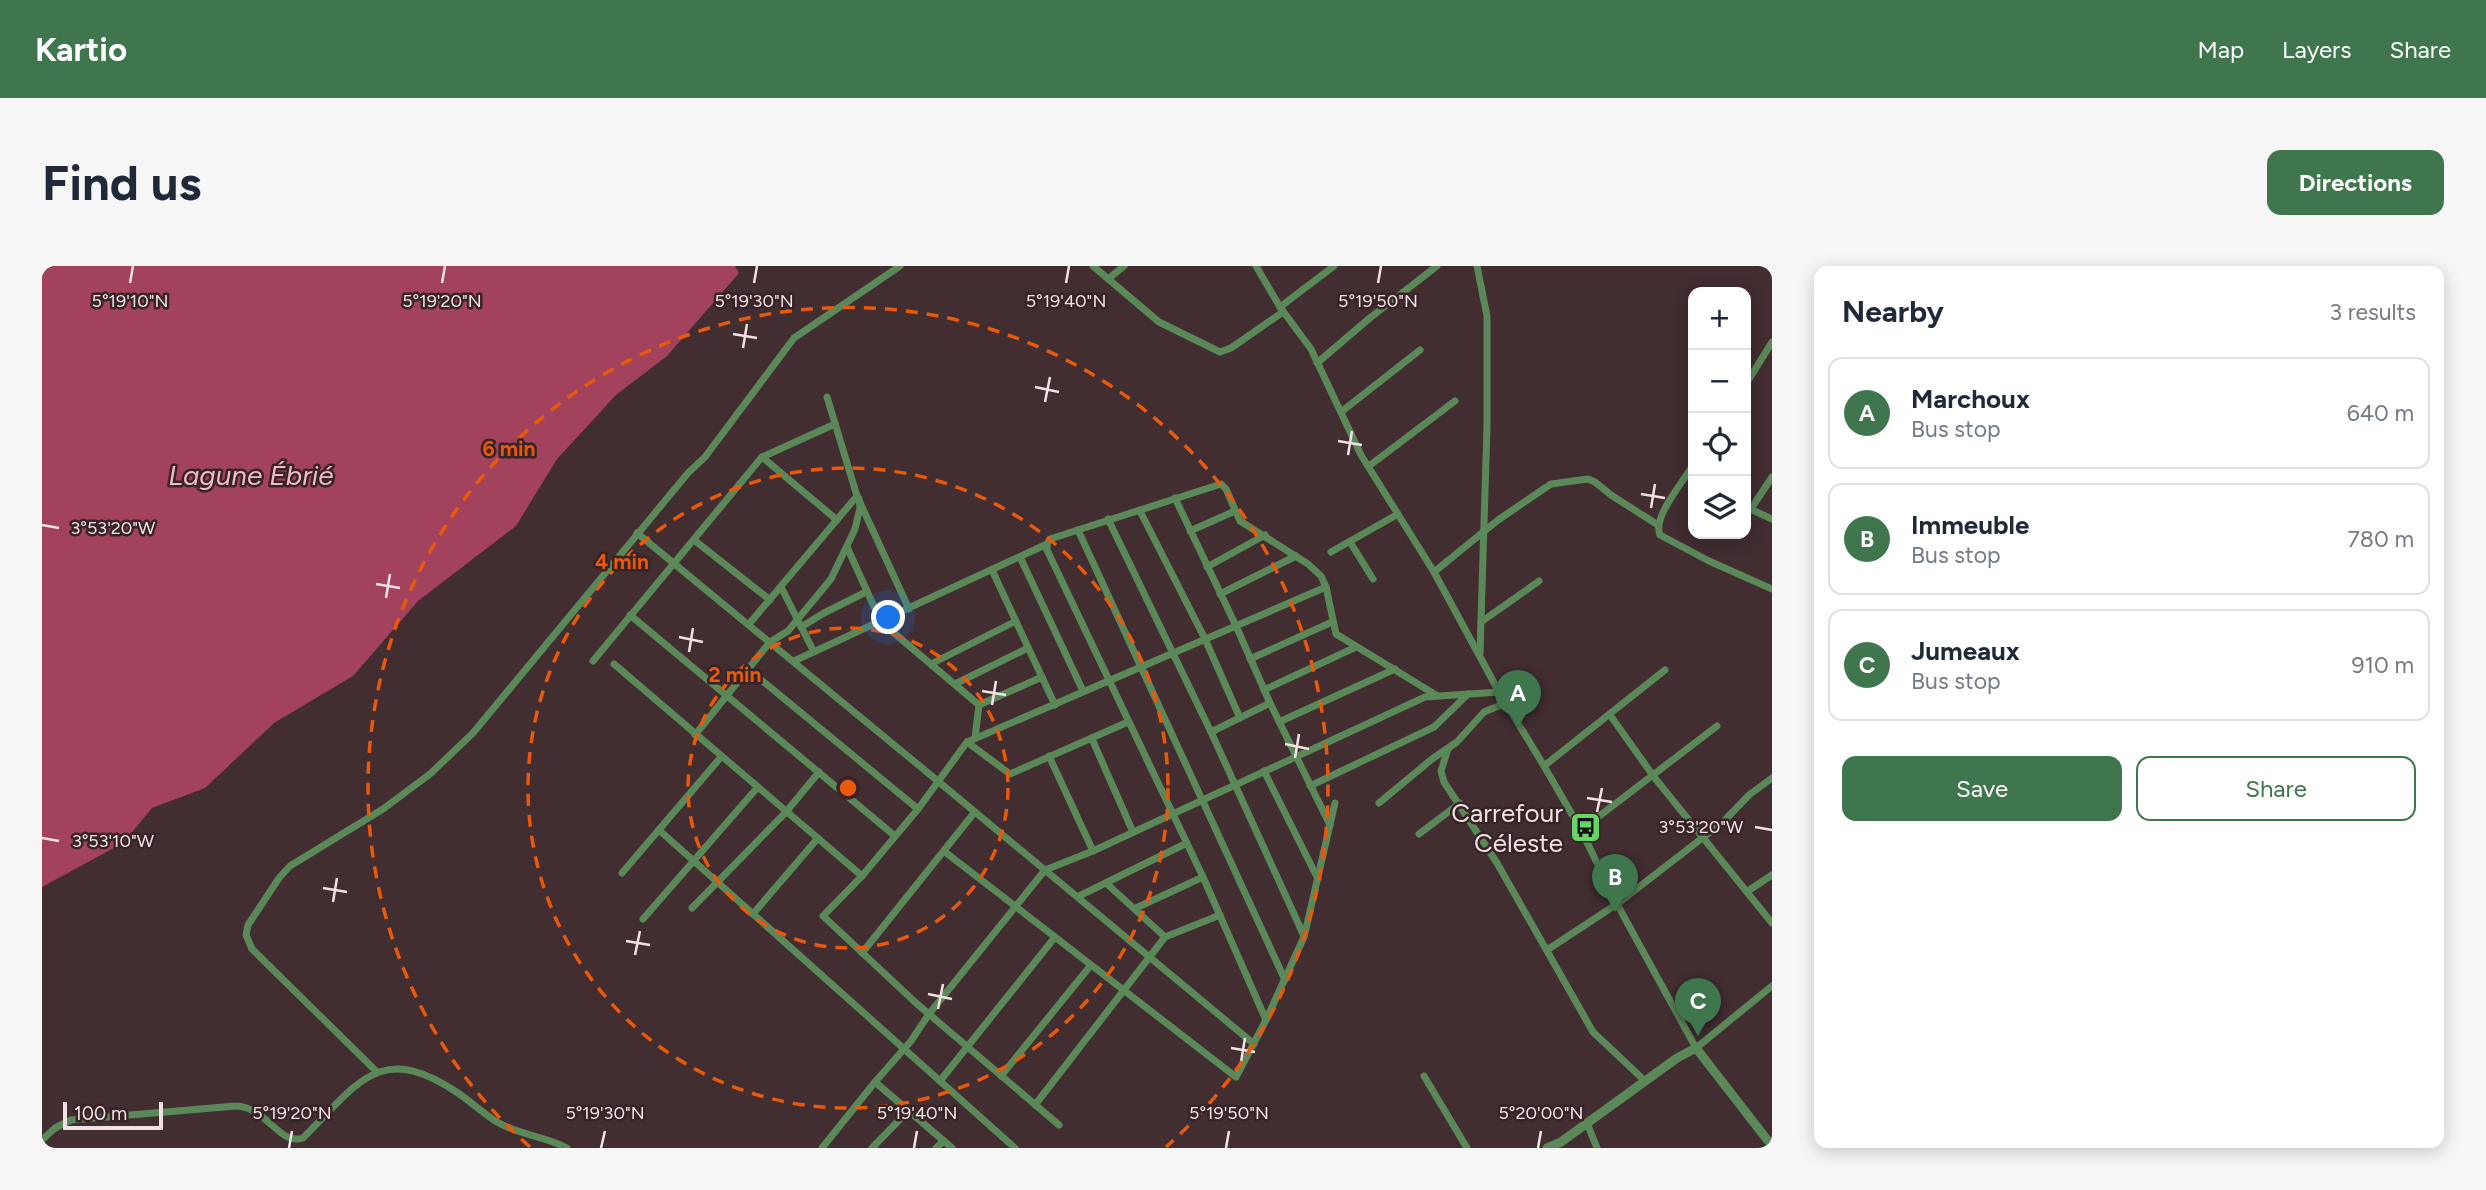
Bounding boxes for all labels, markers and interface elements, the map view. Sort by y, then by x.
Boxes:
text: Kartio [35,30,127,69]
text: Map [2197,35,2244,64]
text: Layers [2282,35,2351,64]
text: Share [2389,35,2451,64]
button: Directions [2267,150,2444,215]
text: Find us [42,153,201,212]
map controls [1688,287,1751,539]
button: + [1688,287,1751,350]
text: 5°19'10"N [92,290,168,312]
text: 5°19'20"N [402,290,482,312]
text: 5°19'30"N [714,290,794,312]
text: 5°19'40"N [1026,290,1106,312]
text: 5°19'50"N [1338,290,1418,312]
text: Nearby [1842,293,1944,330]
text: 3 results [2329,298,2416,326]
button: − [1688,350,1751,413]
text: Marchoux [1911,383,2030,415]
text: A [1859,399,1875,427]
text: 640 m [2347,399,2414,427]
button: locate [1688,413,1751,476]
text: Bus stop [1911,415,2001,443]
text: 6 min [483,436,535,461]
water label: Lagune Ébrié [168,458,334,492]
button: layers [1688,476,1751,539]
text: Immeuble [1911,509,2029,541]
text: 3°53'20"W [71,517,156,539]
text: B [1860,525,1874,553]
text: 780 m [2348,525,2414,553]
text: Bus stop [1911,541,2001,569]
text: 4 min [595,549,649,574]
your location [871,600,905,634]
text: Jumeaux [1911,635,2020,667]
text: C [1859,651,1875,679]
text: 910 m [2351,651,2414,679]
text: 2 min [709,662,761,687]
text: Bus stop [1911,667,2001,695]
pin: A [1495,670,1541,728]
button: Save [1842,756,2122,821]
button: Share [2136,756,2416,821]
centre of rings [836,776,860,800]
place label: Carrefour Céleste [1451,797,1563,859]
bus stop icon: Carrefour Céleste [1569,811,1603,845]
text: 3°53'20"W [1659,816,1744,838]
text: 3°53'10"W [72,830,155,852]
pin: B [1592,854,1638,912]
pin: C [1675,978,1721,1036]
scale bar [63,1099,163,1131]
text: 100 m [74,1102,127,1125]
text: 5°19'20"N [252,1102,332,1124]
text: 5°19'30"N [565,1102,645,1124]
text: 5°19'40"N [877,1102,957,1124]
text: 5°19'50"N [1189,1102,1269,1124]
text: 5°20'00"N [1499,1102,1583,1124]

